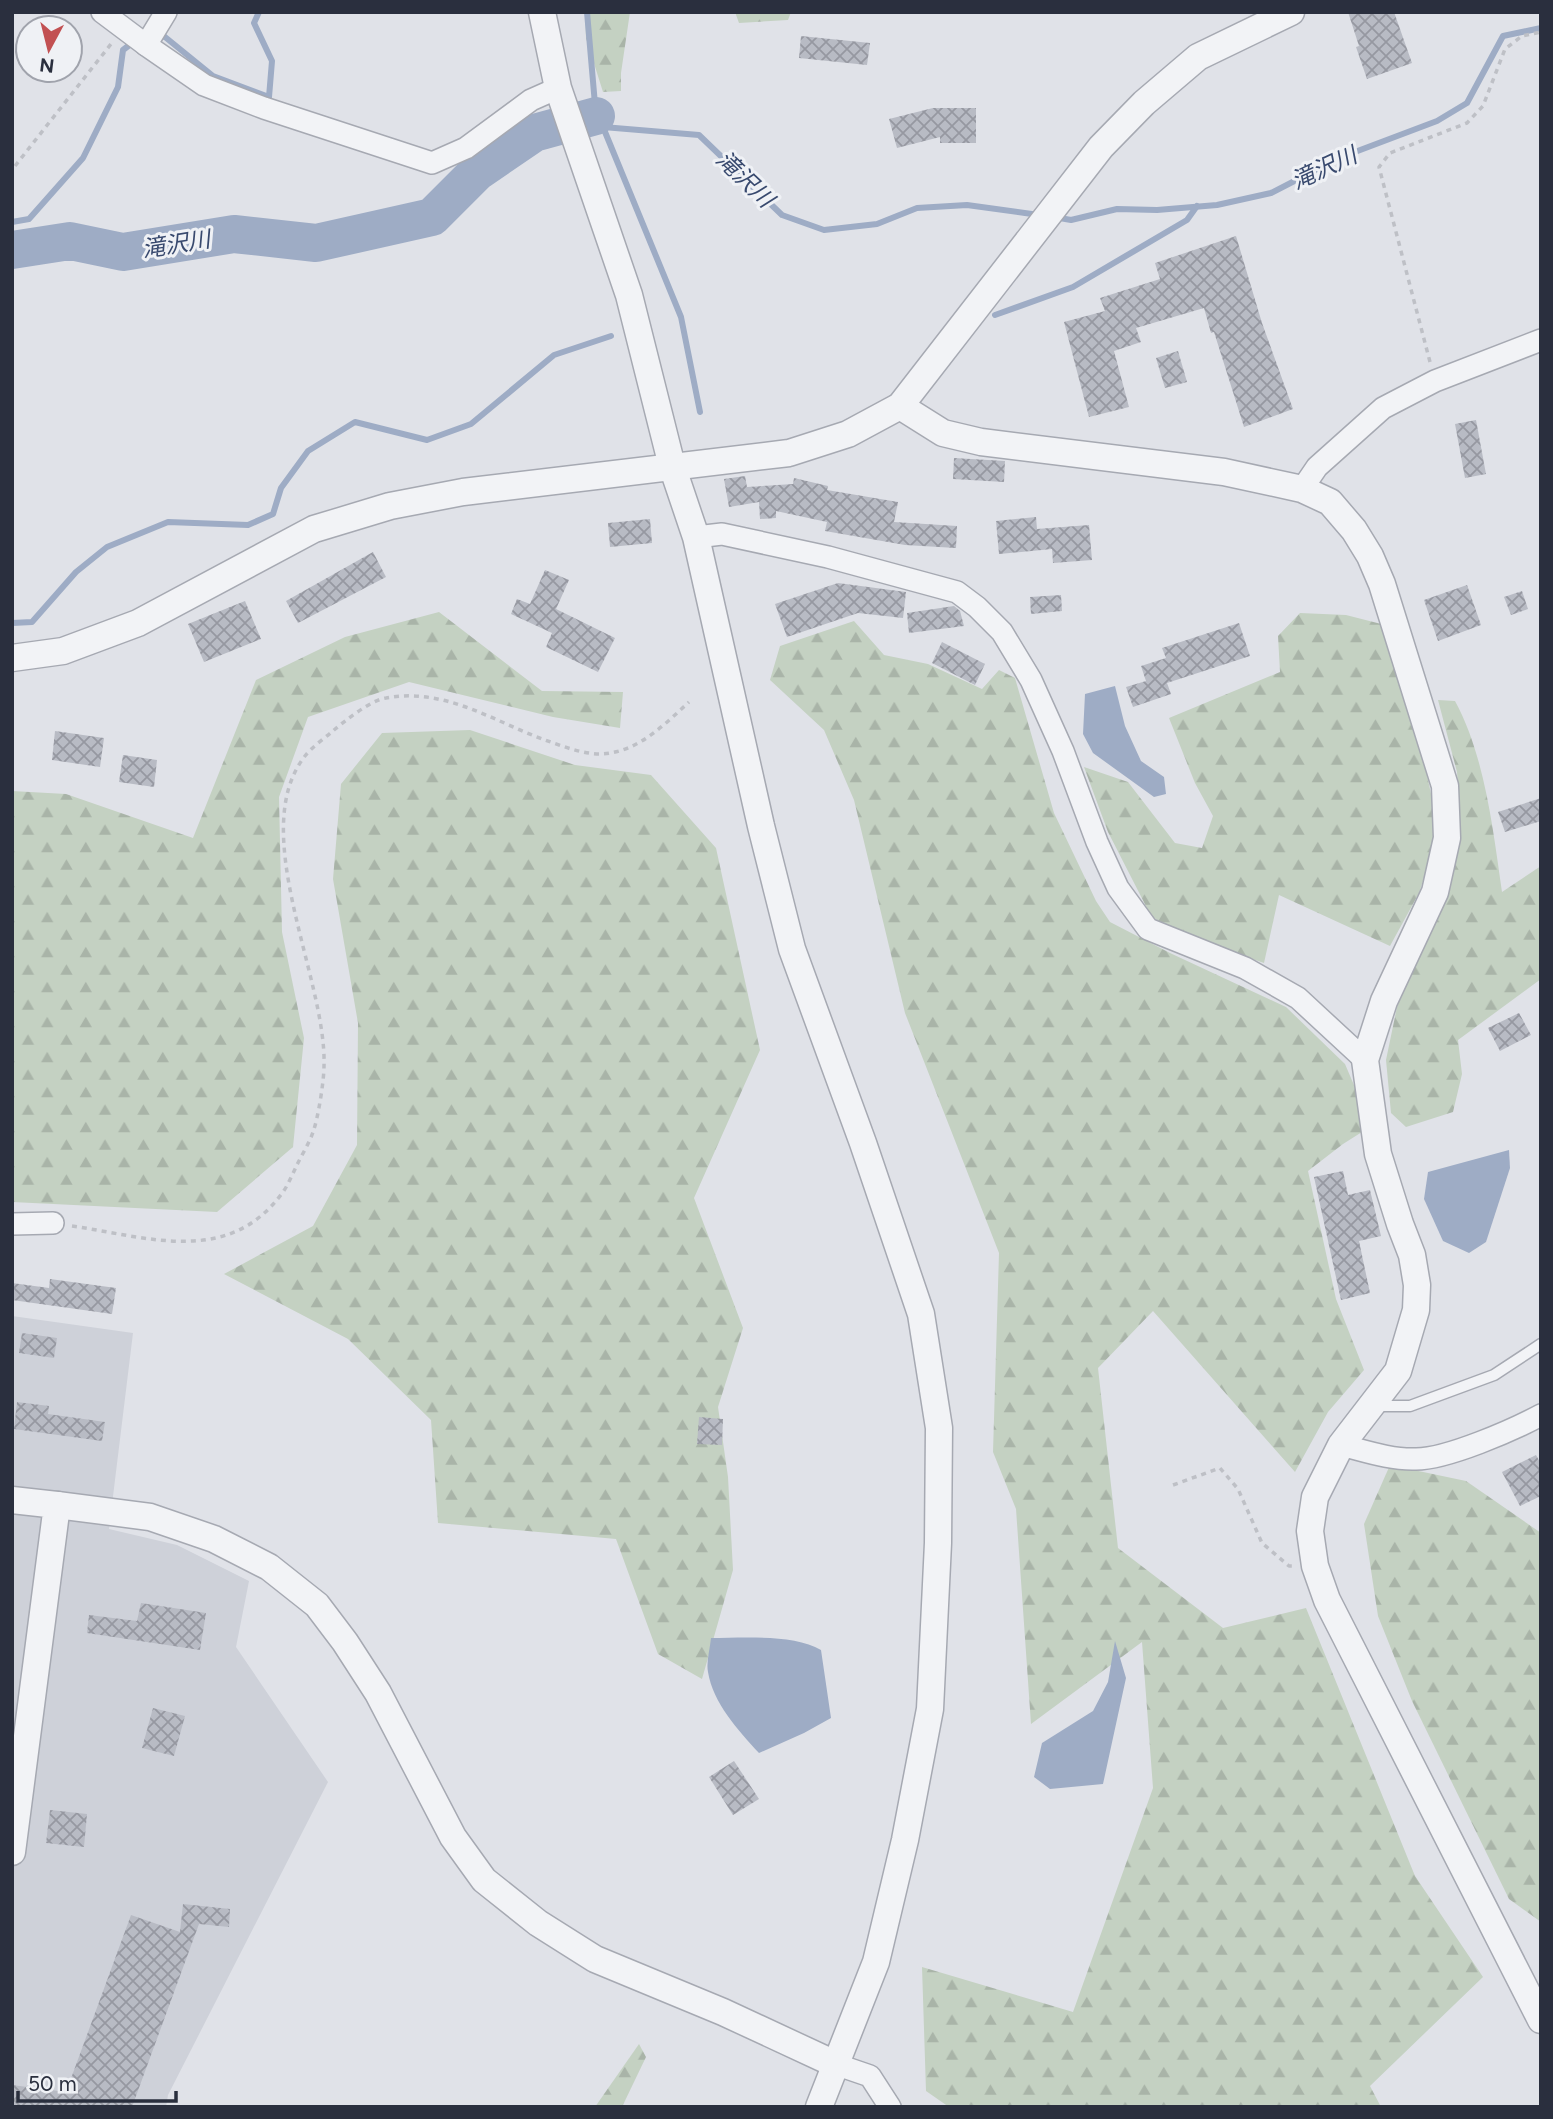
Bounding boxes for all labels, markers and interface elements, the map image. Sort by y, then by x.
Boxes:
north arrow [14,14,84,84]
text: N [38,53,56,78]
water label: 滝沢川 [1287,139,1364,195]
water label: 滝沢川 [710,145,782,215]
water label: 滝沢川 [140,224,215,263]
scale bar [18,2060,175,2104]
text: 50 m [28,2071,77,2096]

